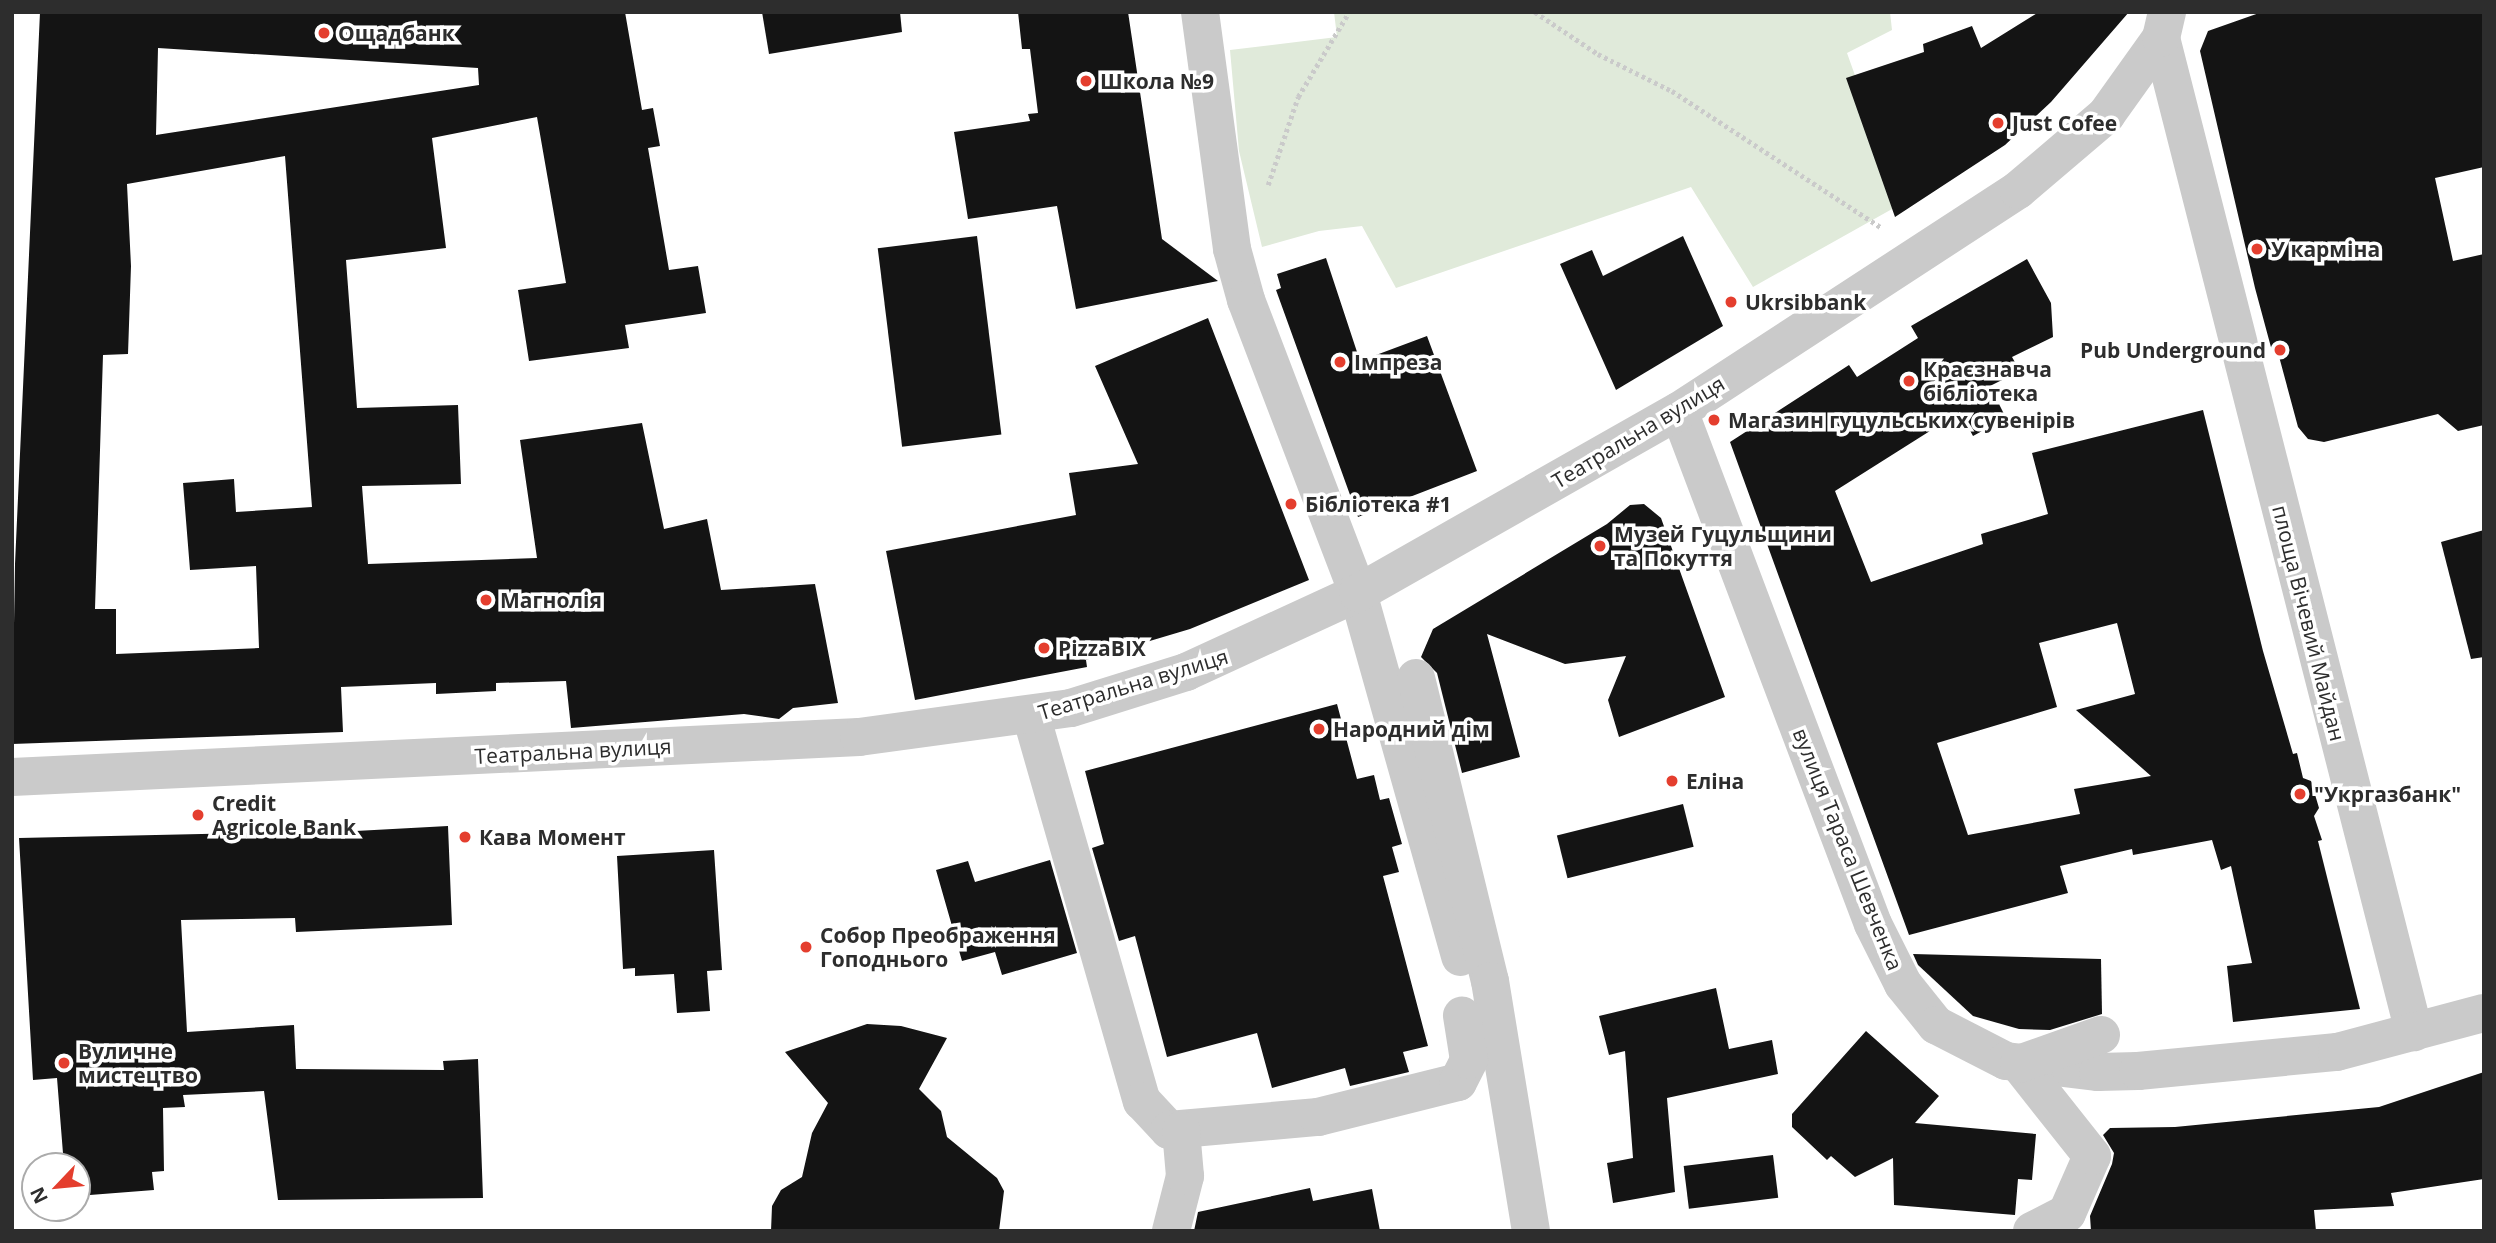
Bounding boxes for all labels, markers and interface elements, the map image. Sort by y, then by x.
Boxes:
place label: Ощадбанк [338,20,455,46]
marker: Ощадбанк [316,25,332,41]
place label: Школа №9 [1100,68,1214,94]
marker: Школа №9 [1078,73,1094,89]
place label: Just Cofee [2012,110,2117,136]
marker: Just Cofee [1990,115,2006,131]
place label: У карміна [2271,236,2380,262]
marker: У карміна [2249,241,2265,257]
place label: Ukrsibbank [1745,289,1866,315]
marker: Ukrsibbank [1723,294,1739,310]
place label: Pub Underground [2080,337,2266,363]
marker: Pub Underground [2272,342,2288,358]
place label: Імпреза [1354,349,1442,375]
marker: Імпреза [1332,354,1348,370]
place label: Краєзнавча бібліотека [1923,356,2052,406]
street label: Театральна вулиця [1547,370,1729,494]
marker: Краєзнавча бібліотека [1901,373,1917,389]
place label: Магазин гуцульських сувенірів [1728,407,2075,433]
marker: Магазин гуцульських сувенірів [1706,412,1722,428]
place label: Бібліотека #1 [1305,491,1452,517]
marker: Бібліотека #1 [1283,496,1299,512]
street label: площа Вічевий Майдан [2267,502,2351,744]
place label: Музей Гуцульщини та Покуття [1614,521,1832,571]
marker: Музей Гуцульщини та Покуття [1592,538,1608,554]
place label: Магнолія [500,587,602,613]
marker: Магнолія [478,592,494,608]
place label: PizzaBIX [1058,635,1146,661]
marker: PizzaBIX [1036,640,1052,656]
street label: Театральна вулиця [1035,643,1231,725]
place label: Народний дім [1333,716,1490,742]
marker: Народний дім [1311,721,1327,737]
street label: вулиця Тараса Шевченка [1788,724,1908,974]
street label: Театральна вулиця [474,733,672,769]
place label: Еліна [1686,768,1744,794]
marker: Еліна [1664,773,1680,789]
place label: "Укргазбанк" [2314,781,2461,807]
marker: "Укргазбанк" [2292,786,2308,802]
place label: Credit Agricole Bank [212,790,356,840]
marker: Credit Agricole Bank [190,807,206,823]
place label: Кава Момент [479,824,626,850]
marker: Кава Момент [457,829,473,845]
place label: Собор Преображення Гоподнього [820,922,1056,972]
marker: Собор Преображення Гоподнього [798,939,814,955]
place label: Вуличне мистецтво [78,1038,198,1088]
marker: Вуличне мистецтво [56,1055,72,1071]
north arrow [21,1152,91,1222]
text: N [24,1183,54,1208]

